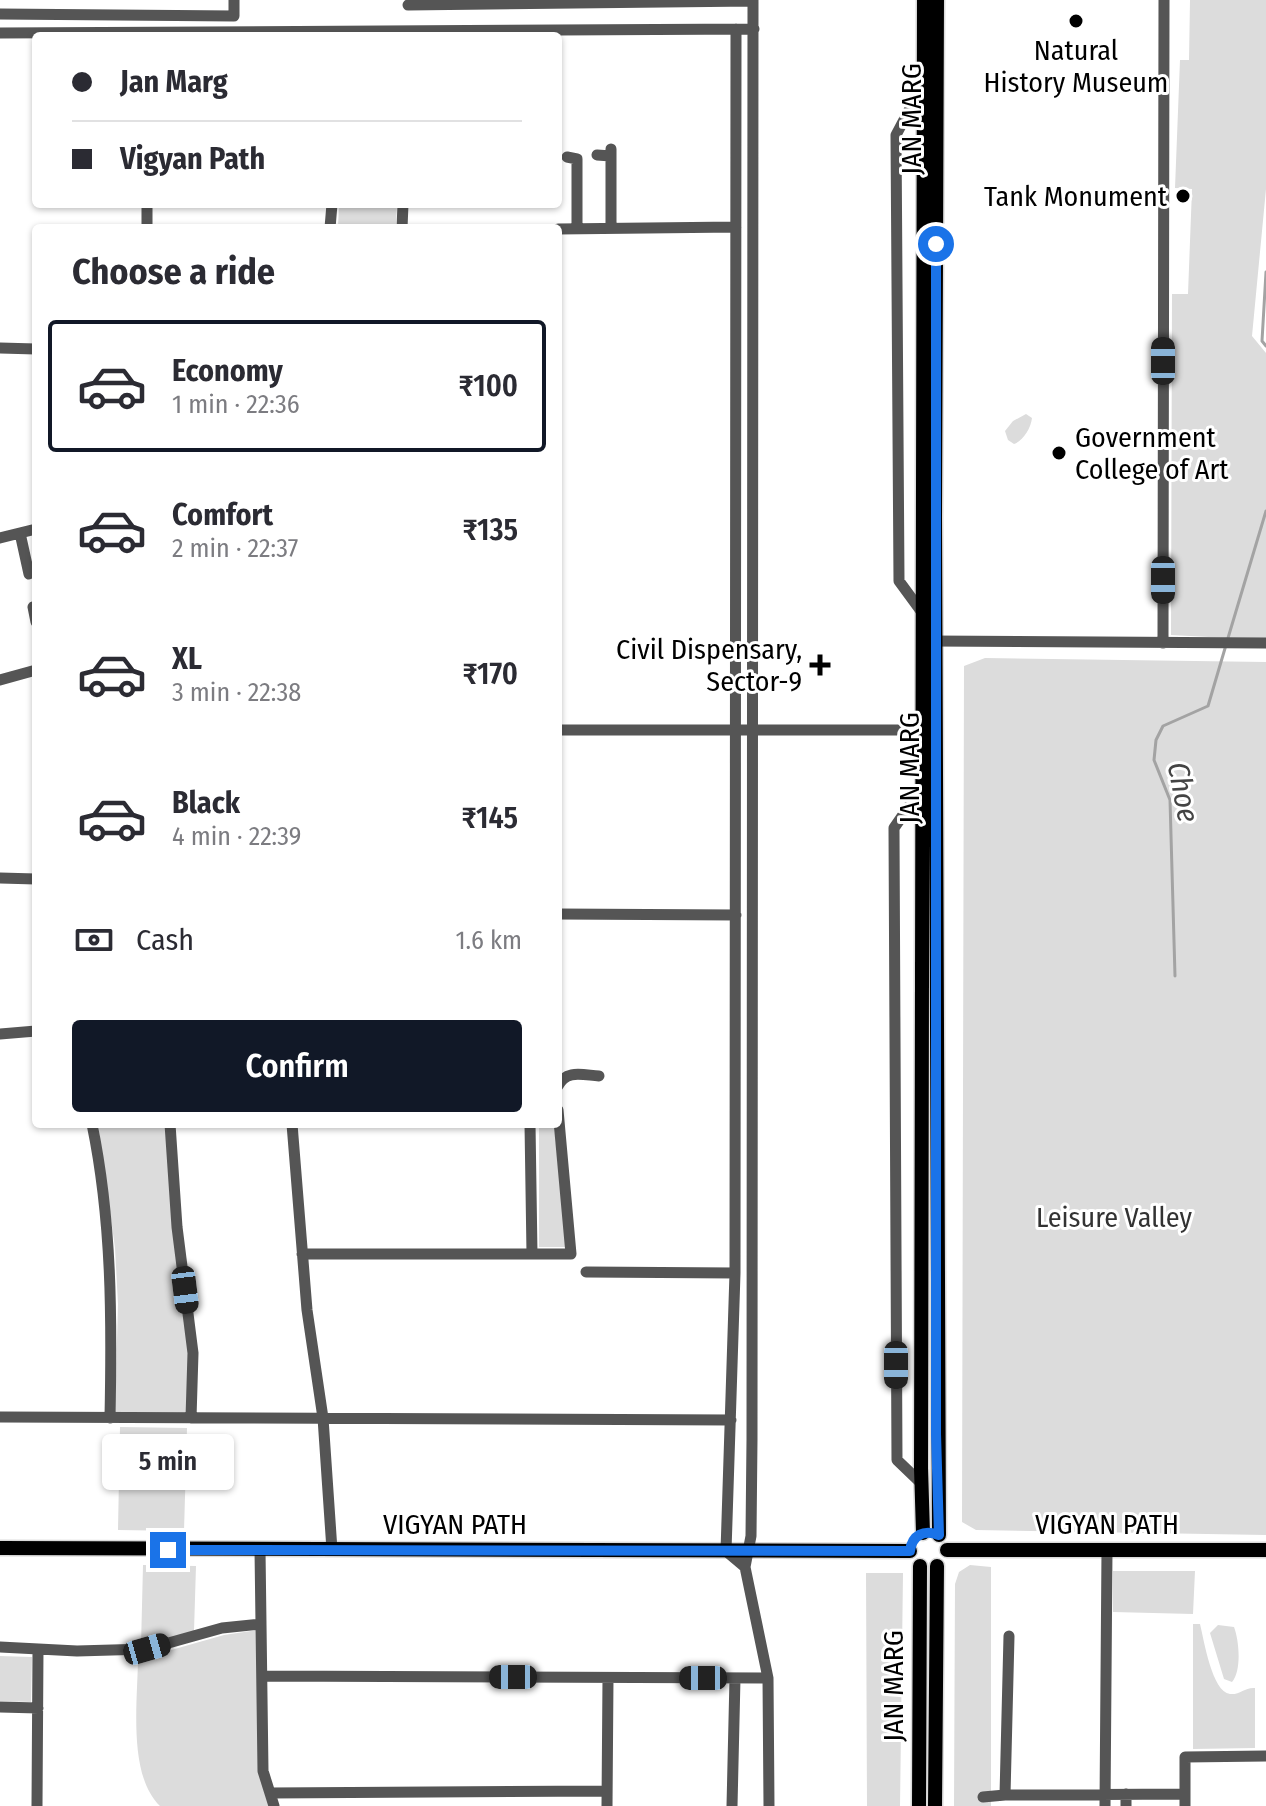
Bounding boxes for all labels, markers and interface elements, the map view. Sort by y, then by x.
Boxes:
marker: Natural History Museum [1067,12,1085,30]
place label: Natural History Museum [984,34,1168,99]
street label: JAN MARG [895,63,928,175]
text: Jan Marg [120,64,228,100]
text: Vigyan Path [120,141,265,177]
place label: Tank Monument [984,180,1168,213]
marker: Tank Monument [1174,187,1192,205]
route start [918,226,954,262]
text: Choose a ride [72,250,275,294]
car [1151,337,1175,385]
icon: car [76,350,148,422]
text: Economy [172,353,283,389]
text: ₹100 [459,368,518,404]
text: 1 min · 22:36 [172,389,300,420]
place label: Government College of Art [1075,421,1229,486]
marker: Government College of Art [1050,444,1068,462]
icon: car [76,494,148,566]
text: Comfort [172,497,273,533]
text: ₹135 [462,512,518,548]
text: 2 min · 22:37 [172,533,298,564]
car [1151,556,1175,604]
place label: Civil Dispensary, Sector-9 [616,633,802,698]
icon: car [76,638,148,710]
text: XL [172,641,202,677]
marker: Civil Dispensary, Sector-9 [809,654,831,676]
text: ₹170 [462,656,518,692]
text: 3 min · 22:38 [172,677,301,708]
street label: JAN MARG [893,712,926,824]
water label: Choe [1160,759,1206,825]
icon: car [76,782,148,854]
text: Black [172,785,240,821]
text: ₹145 [462,800,518,836]
text: 4 min · 22:39 [172,821,301,852]
icon: cash [72,918,116,962]
text: Cash [136,922,194,958]
text: 1.6 km [455,925,522,956]
button: Confirm [72,1020,522,1112]
park label: Leisure Valley [1036,1201,1193,1234]
car [170,1265,200,1315]
car [884,1341,908,1389]
callout: 5 min [102,1434,234,1490]
text: 5 min [139,1446,197,1477]
street label: VIGYAN PATH [383,1508,527,1541]
street label: VIGYAN PATH [1035,1508,1179,1541]
route end [150,1532,186,1568]
street label: JAN MARG [877,1630,910,1742]
car [121,1631,173,1667]
car [489,1665,537,1689]
car [679,1666,727,1690]

